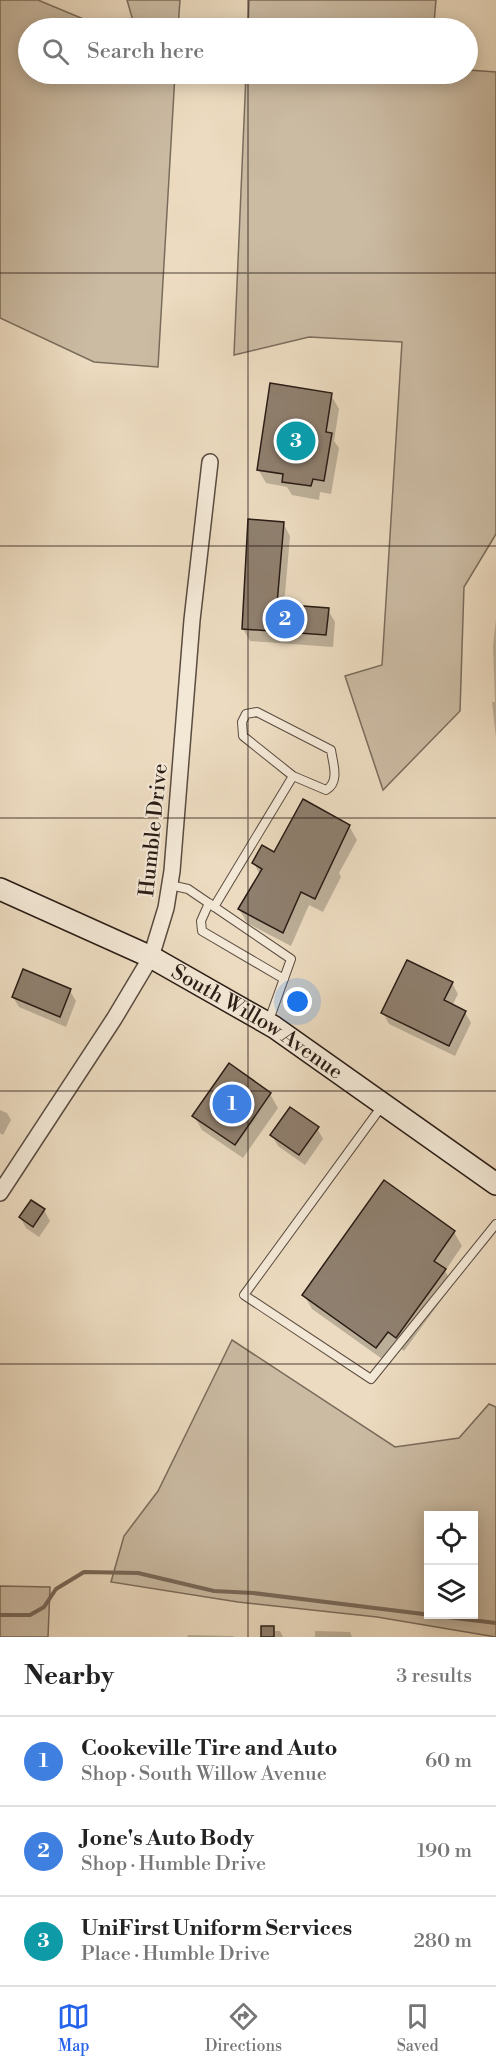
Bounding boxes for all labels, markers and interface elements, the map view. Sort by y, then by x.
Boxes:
search box [18,18,478,84]
icon: search [39,35,72,68]
text: Search here [87,38,204,65]
pin: 3 [276,418,316,464]
pin: 2 [266,596,304,642]
street label: Humble Drive [134,762,174,898]
street label: South Willow Avenue [166,959,348,1086]
your location [283,987,312,1016]
pin: 1 [212,1082,252,1126]
map controls [424,1511,478,1619]
button: locate [424,1511,478,1565]
button: layers [424,1565,478,1619]
text: Nearby [24,1660,114,1692]
text: 3 results [396,1664,472,1689]
text: Cookeville Tire and Auto [81,1735,337,1762]
text: 1 [39,1749,48,1774]
text: 60 m [425,1749,472,1774]
text: Shop · South Willow Avenue [81,1762,327,1787]
text: Jone's Auto Body [81,1825,254,1852]
text: 2 [37,1839,50,1864]
text: 190 m [417,1839,472,1864]
text: Shop · Humble Drive [81,1852,266,1877]
text: UniFirst Uniform Services [81,1915,352,1942]
text: 3 [37,1929,50,1954]
text: 280 m [413,1929,472,1954]
text: Place · Humble Drive [81,1942,270,1967]
tab: Map [57,2000,90,2056]
tab: Directions [205,2000,282,2056]
tab: Saved [397,2000,439,2056]

